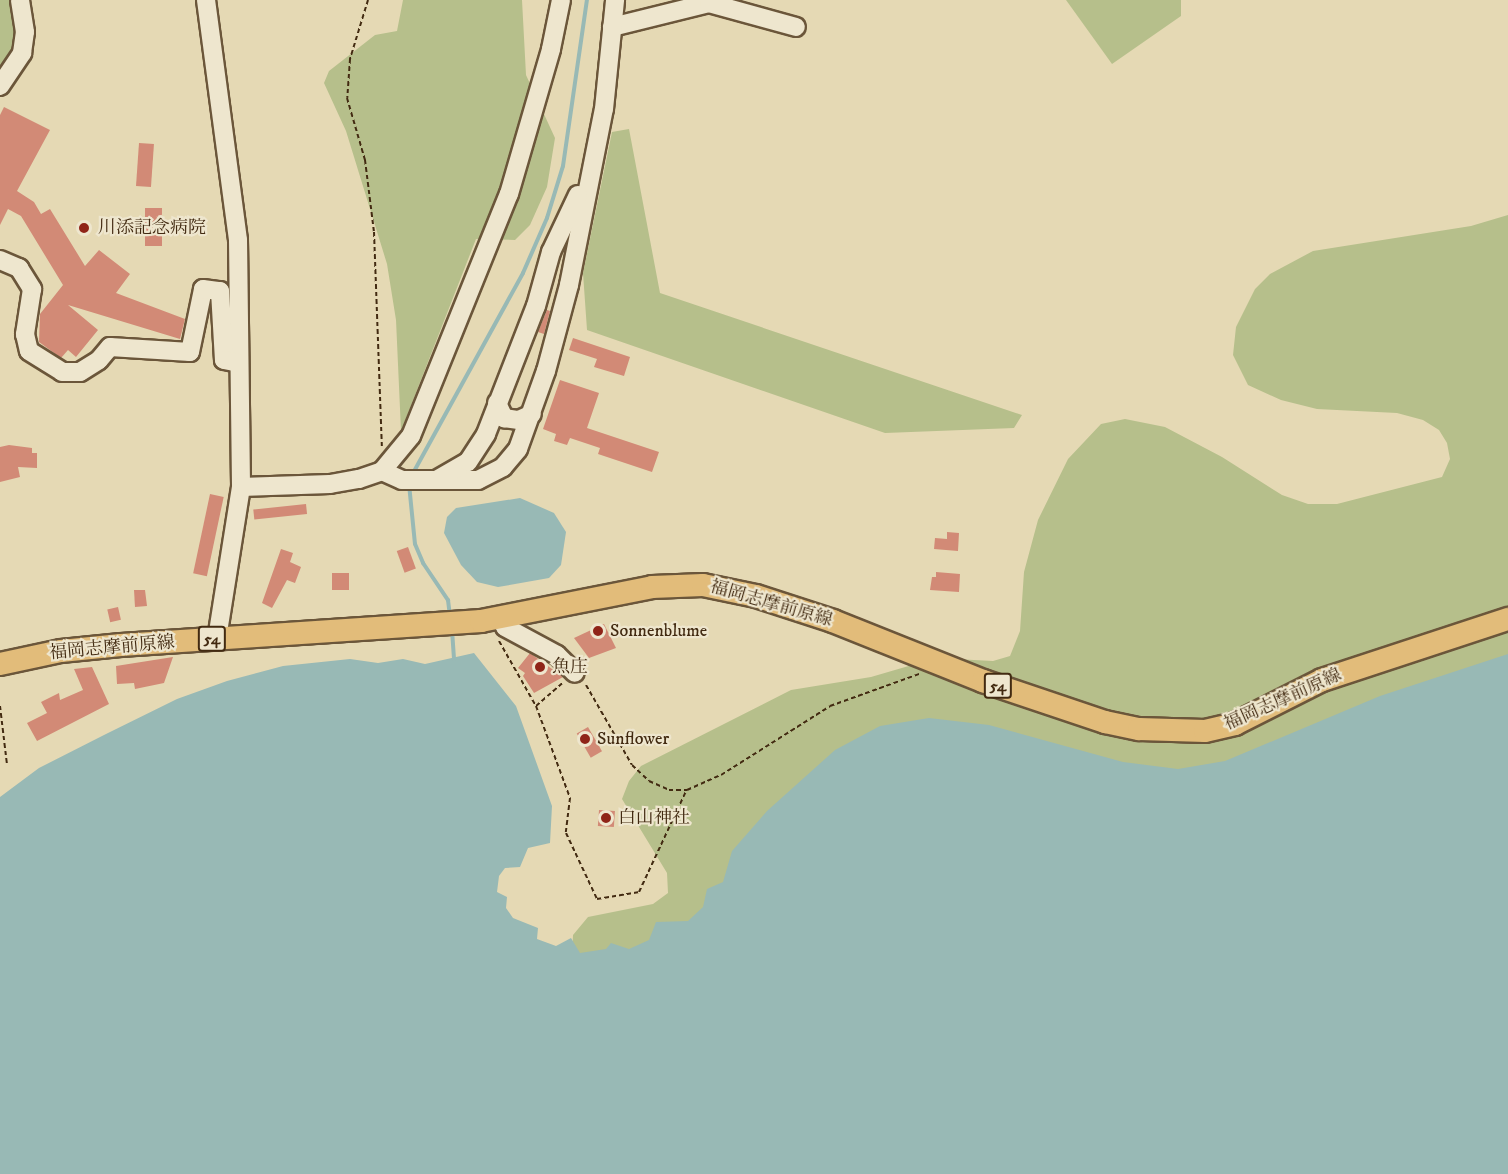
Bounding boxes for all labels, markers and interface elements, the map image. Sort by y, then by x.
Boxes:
place label: 川添記念病院 [98,217,206,239]
marker: 川添記念病院 [75,219,93,237]
street label: 福岡志摩前原線 [707,576,835,632]
place label: Sonnenblume [610,620,707,642]
marker: Sonnenblume [591,624,605,638]
road number: 54 [197,626,227,652]
street label: 福岡志摩前原線 [48,632,176,664]
place label: 魚庄 [552,656,588,678]
marker: 魚庄 [533,660,547,674]
street label: 福岡志摩前原線 [1221,665,1345,735]
road number: 54 [983,673,1013,699]
place label: Sunflower [597,728,669,750]
marker: Sunflower [578,732,592,746]
place label: 白山神社 [618,807,690,829]
marker: 白山神社 [599,811,613,825]

